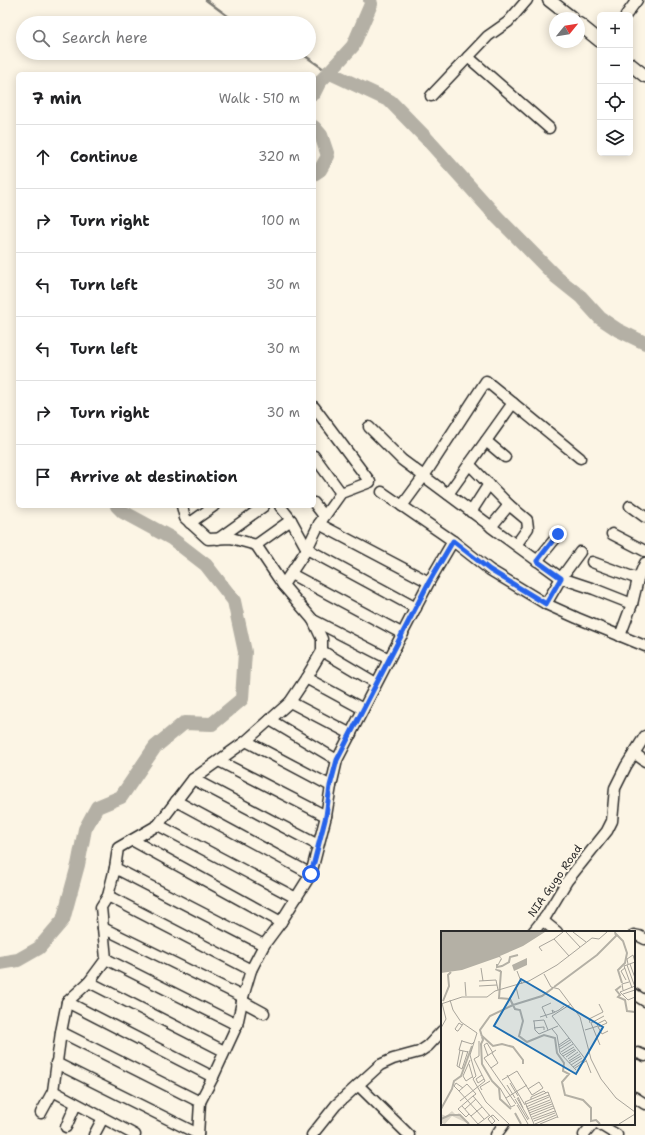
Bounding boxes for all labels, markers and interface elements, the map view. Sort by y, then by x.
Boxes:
north arrow [549,12,585,48]
map controls [597,12,633,156]
button: + [597,12,633,48]
search box [16,16,316,60]
icon: search [30,27,52,49]
text: Search here [62,28,148,48]
button: − [597,48,633,84]
button: locate [597,84,633,120]
text: 7 min [32,87,82,109]
text: Walk · 510 m [219,90,300,107]
button: layers [597,120,633,156]
icon: ahead [32,146,54,168]
text: Continue [70,147,138,167]
text: 320 m [258,148,300,165]
icon: right [32,210,54,232]
text: Turn right [70,211,150,231]
text: 100 m [261,212,300,229]
icon: left [32,274,54,296]
text: Turn left [70,275,138,295]
text: 30 m [266,276,300,293]
icon: left [32,338,54,360]
text: Turn left [70,339,138,359]
text: 30 m [266,340,300,357]
icon: right [32,402,54,424]
text: Turn right [70,403,150,423]
text: 30 m [266,404,300,421]
icon: arrive [32,466,54,488]
text: Arrive at destination [70,467,238,487]
route end [549,525,567,543]
street label: NIA Gugo Road [524,842,586,920]
route start [302,865,320,883]
inset map [441,931,635,1125]

